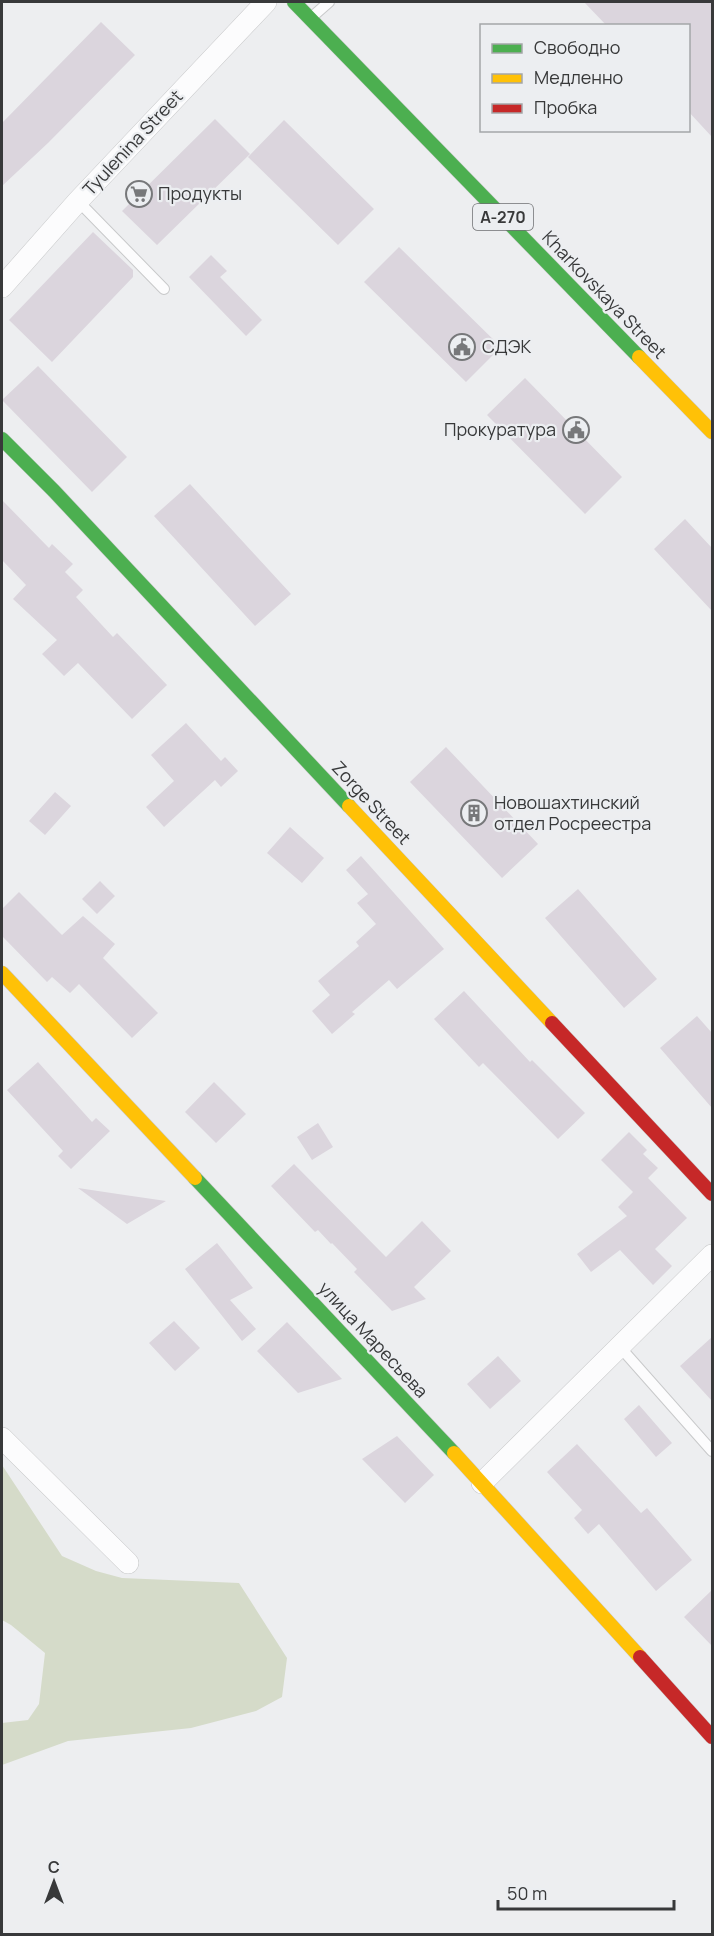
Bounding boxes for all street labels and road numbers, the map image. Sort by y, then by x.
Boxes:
street label: Tyulenina Street [77,84,187,200]
road number: А-270 [473,204,533,230]
street label: Kharkovskaya Street [537,225,672,363]
street label: Zorge Street [327,756,416,849]
street label: улица Маресьева [314,1276,434,1403]

